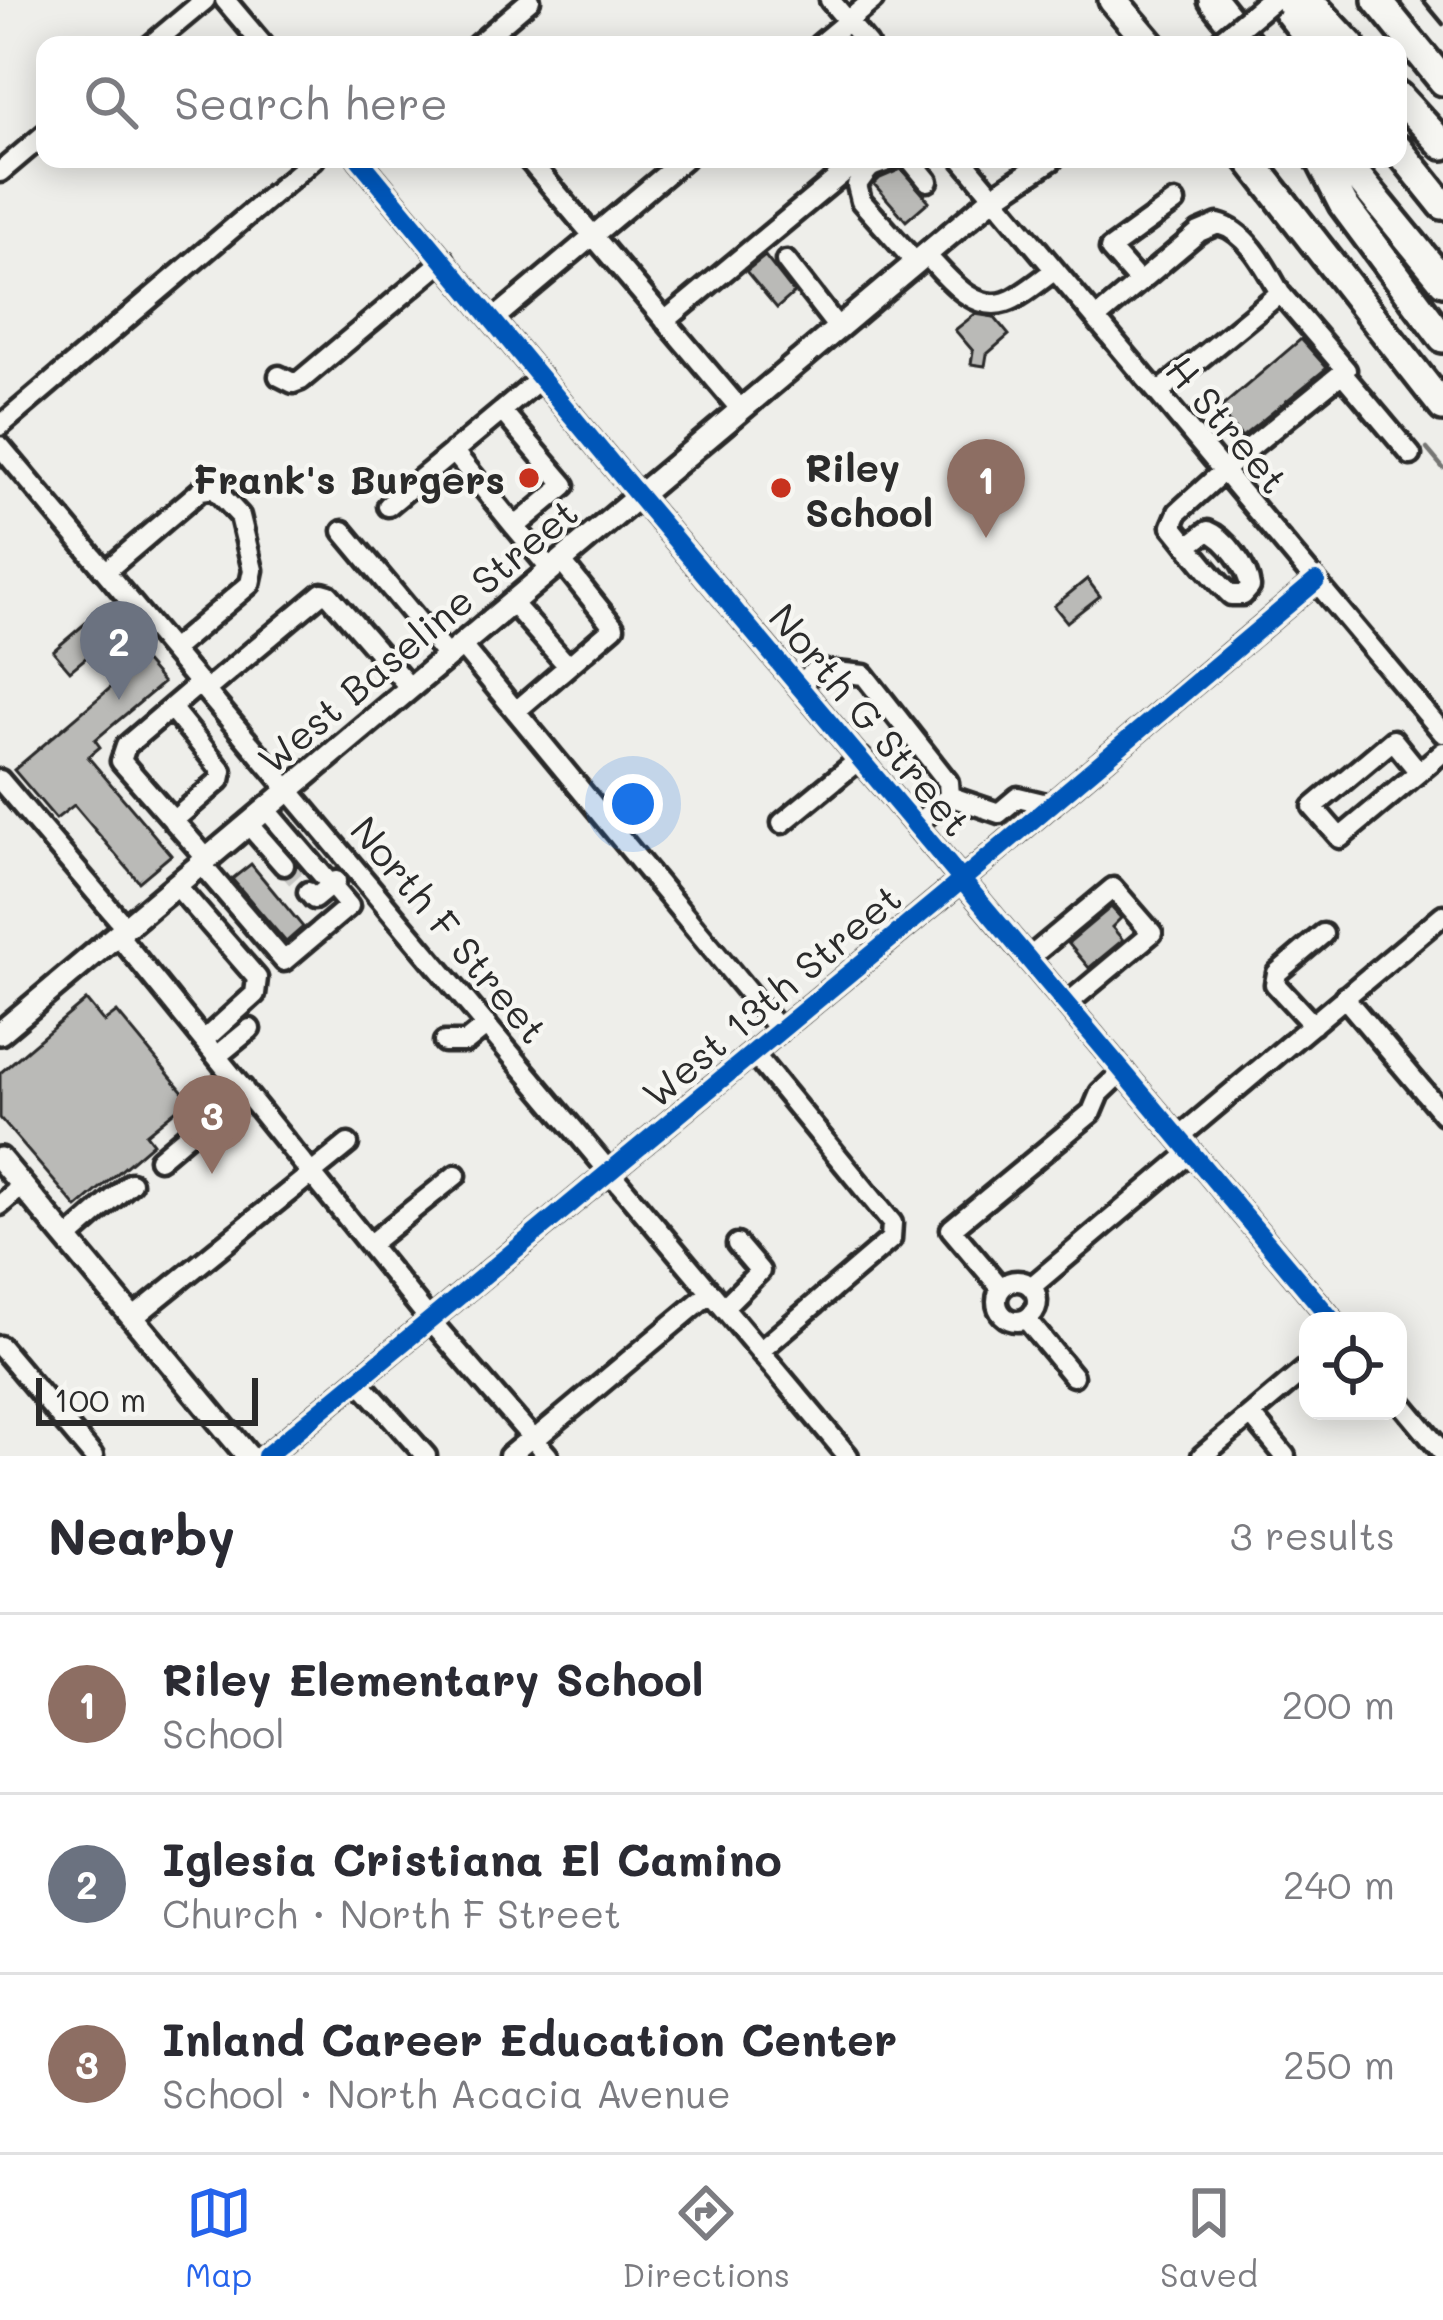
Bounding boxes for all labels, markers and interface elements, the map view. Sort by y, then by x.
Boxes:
search box [36,36,1407,168]
icon: search [78,69,144,135]
text: Search here [174,73,448,131]
street label: H Street [1156,345,1300,503]
pin: 1 [947,439,1025,538]
place label: Riley School [805,441,933,537]
place label: Frank's Burgers [193,453,505,504]
marker: Frank's Burgers [516,465,542,491]
marker: Riley School [768,475,794,501]
street label: West Baseline Street [246,486,588,784]
street label: North G Street [759,592,983,846]
pin: 2 [80,601,158,700]
your location [603,774,663,834]
street label: North F Street [340,805,560,1053]
street label: West 13th Street [631,872,911,1118]
pin: 3 [173,1075,251,1174]
map controls [1299,1312,1407,1420]
button: locate [1299,1312,1407,1420]
scale bar [36,1372,258,1425]
text: 100 m [54,1377,146,1420]
text: Nearby [48,1501,235,1568]
text: 3 results [1230,1509,1395,1560]
text: Riley Elementary School [162,1649,704,1707]
text: 1 [78,1678,96,1729]
text: 200 m [1282,1678,1395,1729]
text: School [162,1707,285,1758]
text: Iglesia Cristiana El Camino [162,1829,782,1887]
text: 2 [76,1858,98,1909]
text: 240 m [1283,1858,1395,1909]
text: Church · North F Street [162,1887,621,1938]
text: Inland Career Education Center [162,2009,897,2067]
text: 3 [75,2038,99,2089]
text: 250 m [1283,2038,1395,2089]
text: School · North Acacia Avenue [162,2067,731,2118]
tab: Map [185,2180,252,2295]
tab: Directions [622,2180,790,2295]
tab: Saved [1160,2180,1258,2295]

